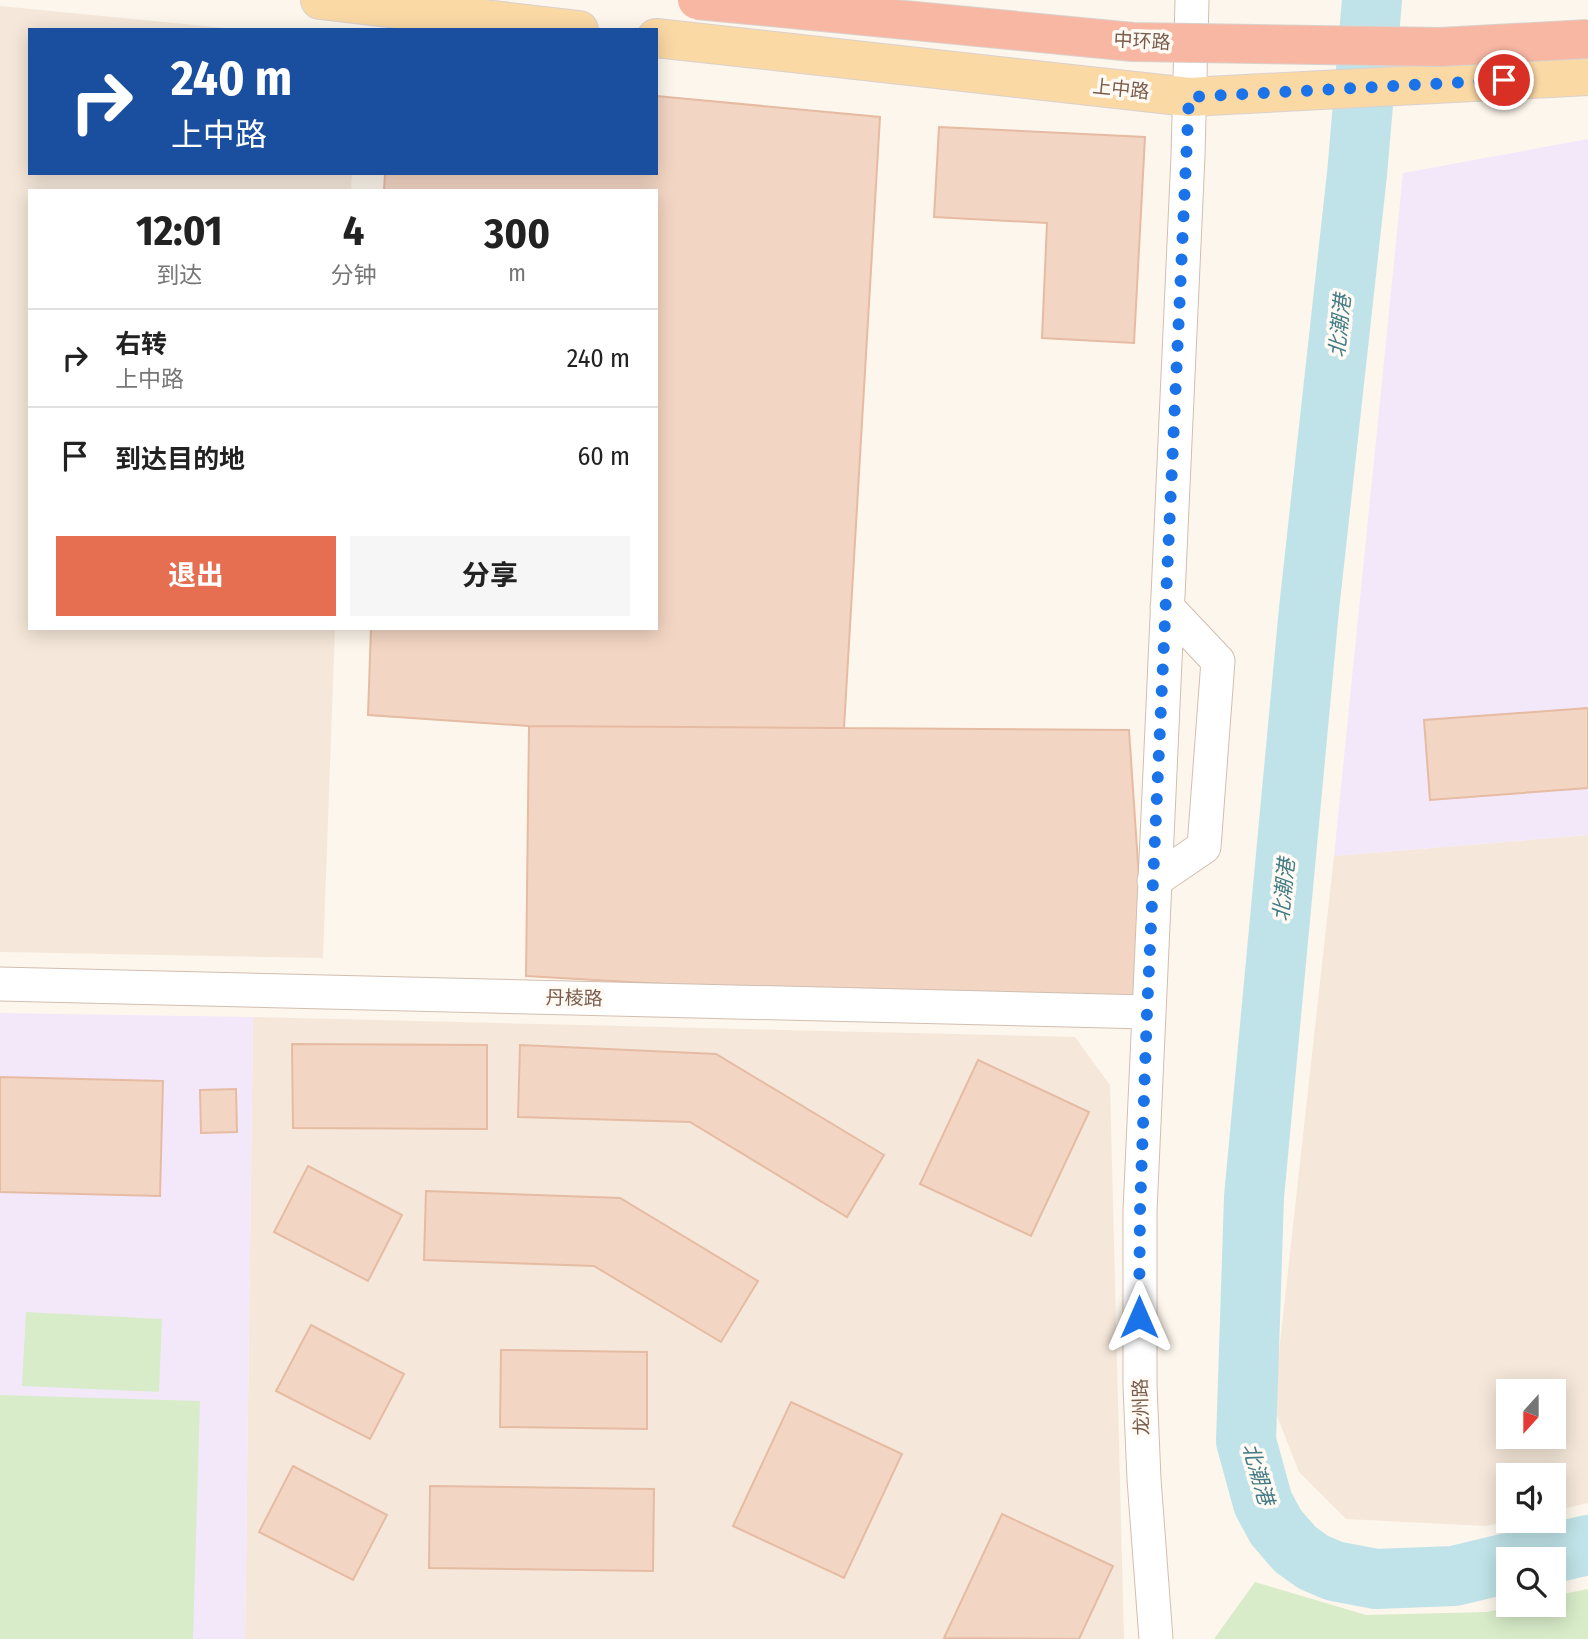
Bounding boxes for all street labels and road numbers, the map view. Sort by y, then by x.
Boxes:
street label: 中环路 [1113,28,1171,54]
street label: 上中路 [1091,75,1151,103]
street label: 丹棱路 [545,986,603,1010]
street label: 龙州路 [1129,1378,1153,1436]

